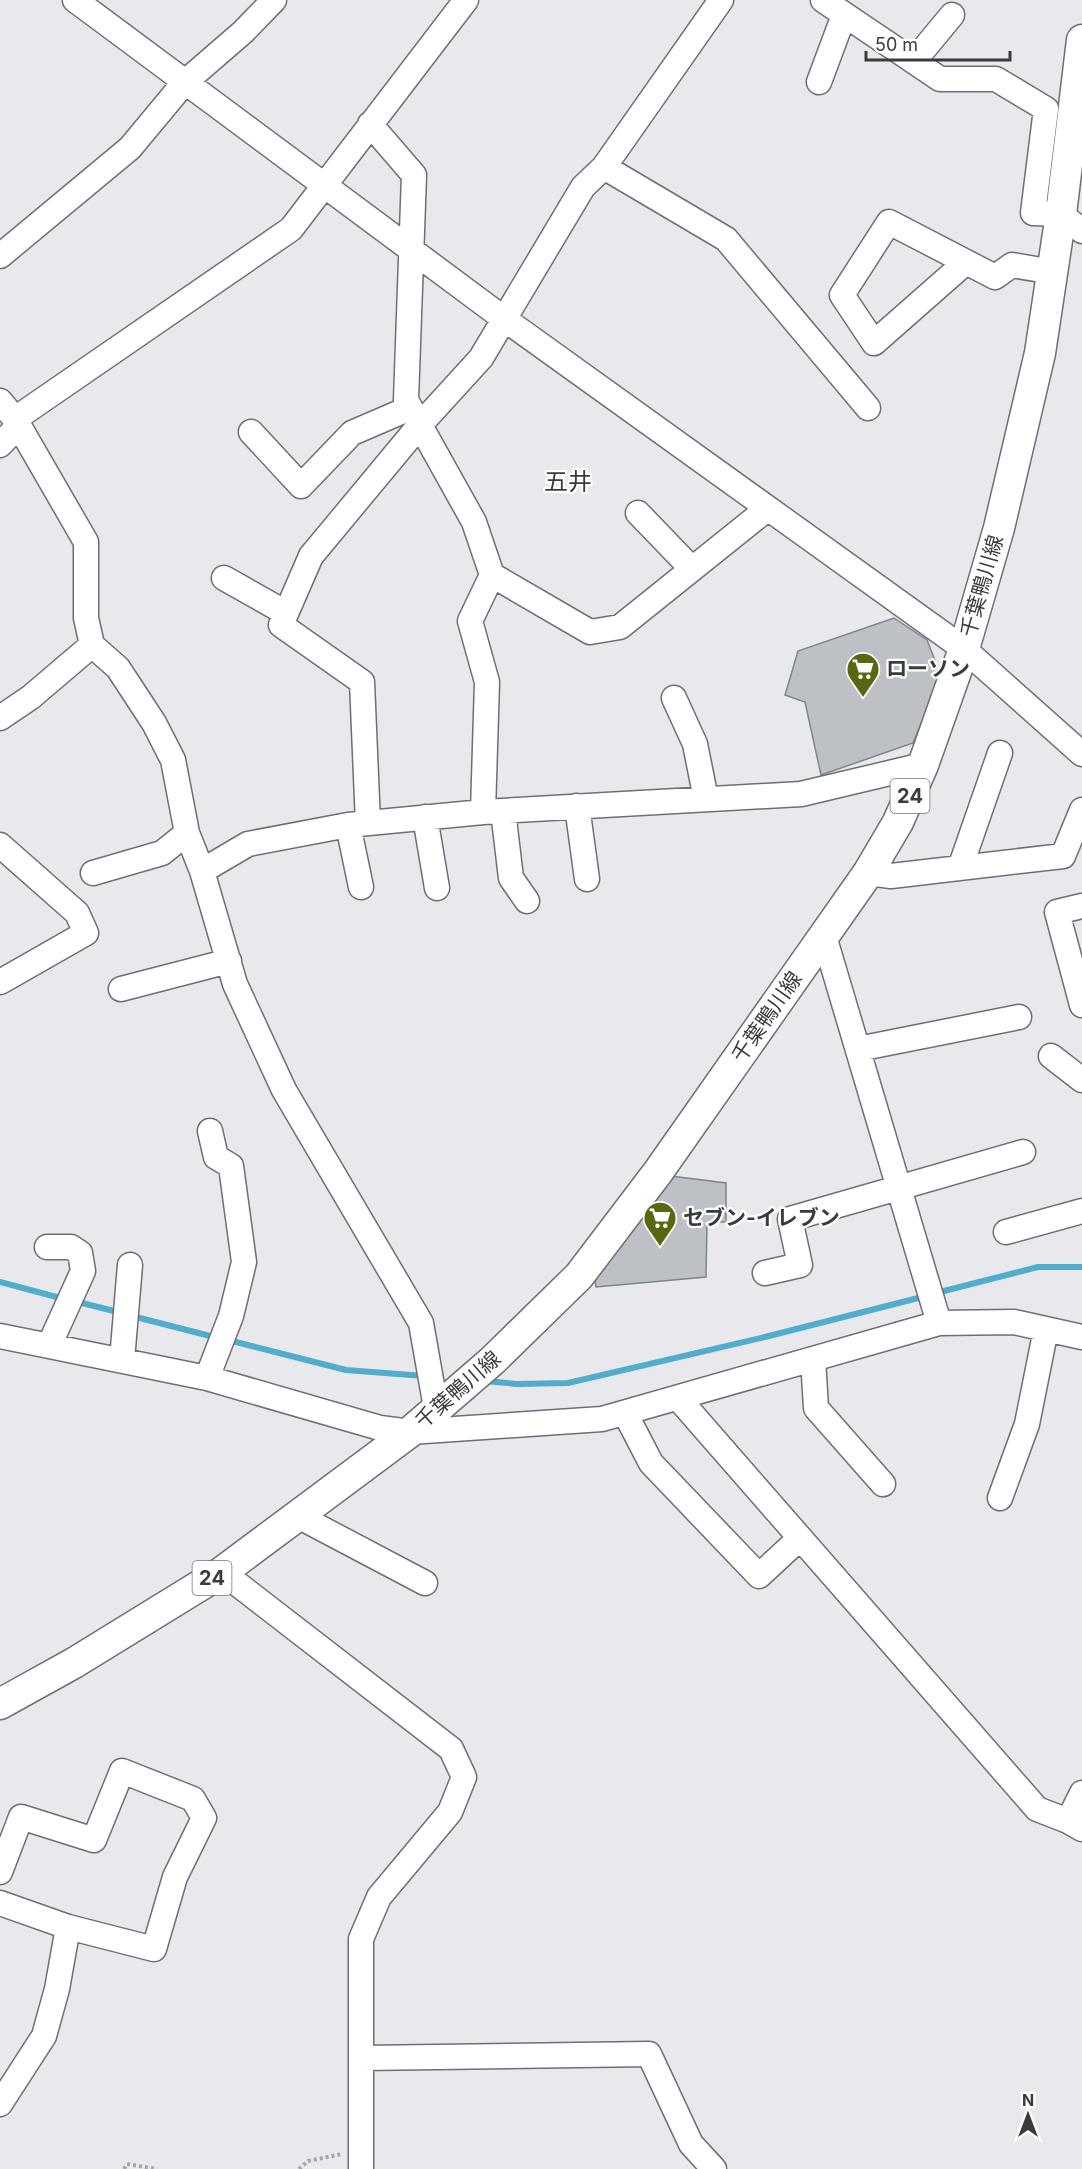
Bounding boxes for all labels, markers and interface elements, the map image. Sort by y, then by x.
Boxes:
scale bar [866,24,1010,62]
text: 50 m [875,34,918,55]
district label: 五井 [544,467,592,496]
street label: 千葉鴨川線 [955,532,1008,640]
supermarket icon: ローソン [845,651,881,698]
place label: ローソン [886,656,970,681]
road number: 24 [890,779,930,813]
street label: 千葉鴨川線 [726,967,807,1067]
supermarket icon: セブン-イレブン [642,1200,678,1247]
place label: セブン-イレブン [683,1205,840,1230]
street label: 千葉鴨川線 [410,1346,505,1433]
road number: 24 [192,1561,232,1595]
north arrow [998,2085,1058,2145]
text: N [1022,2090,1034,2110]

